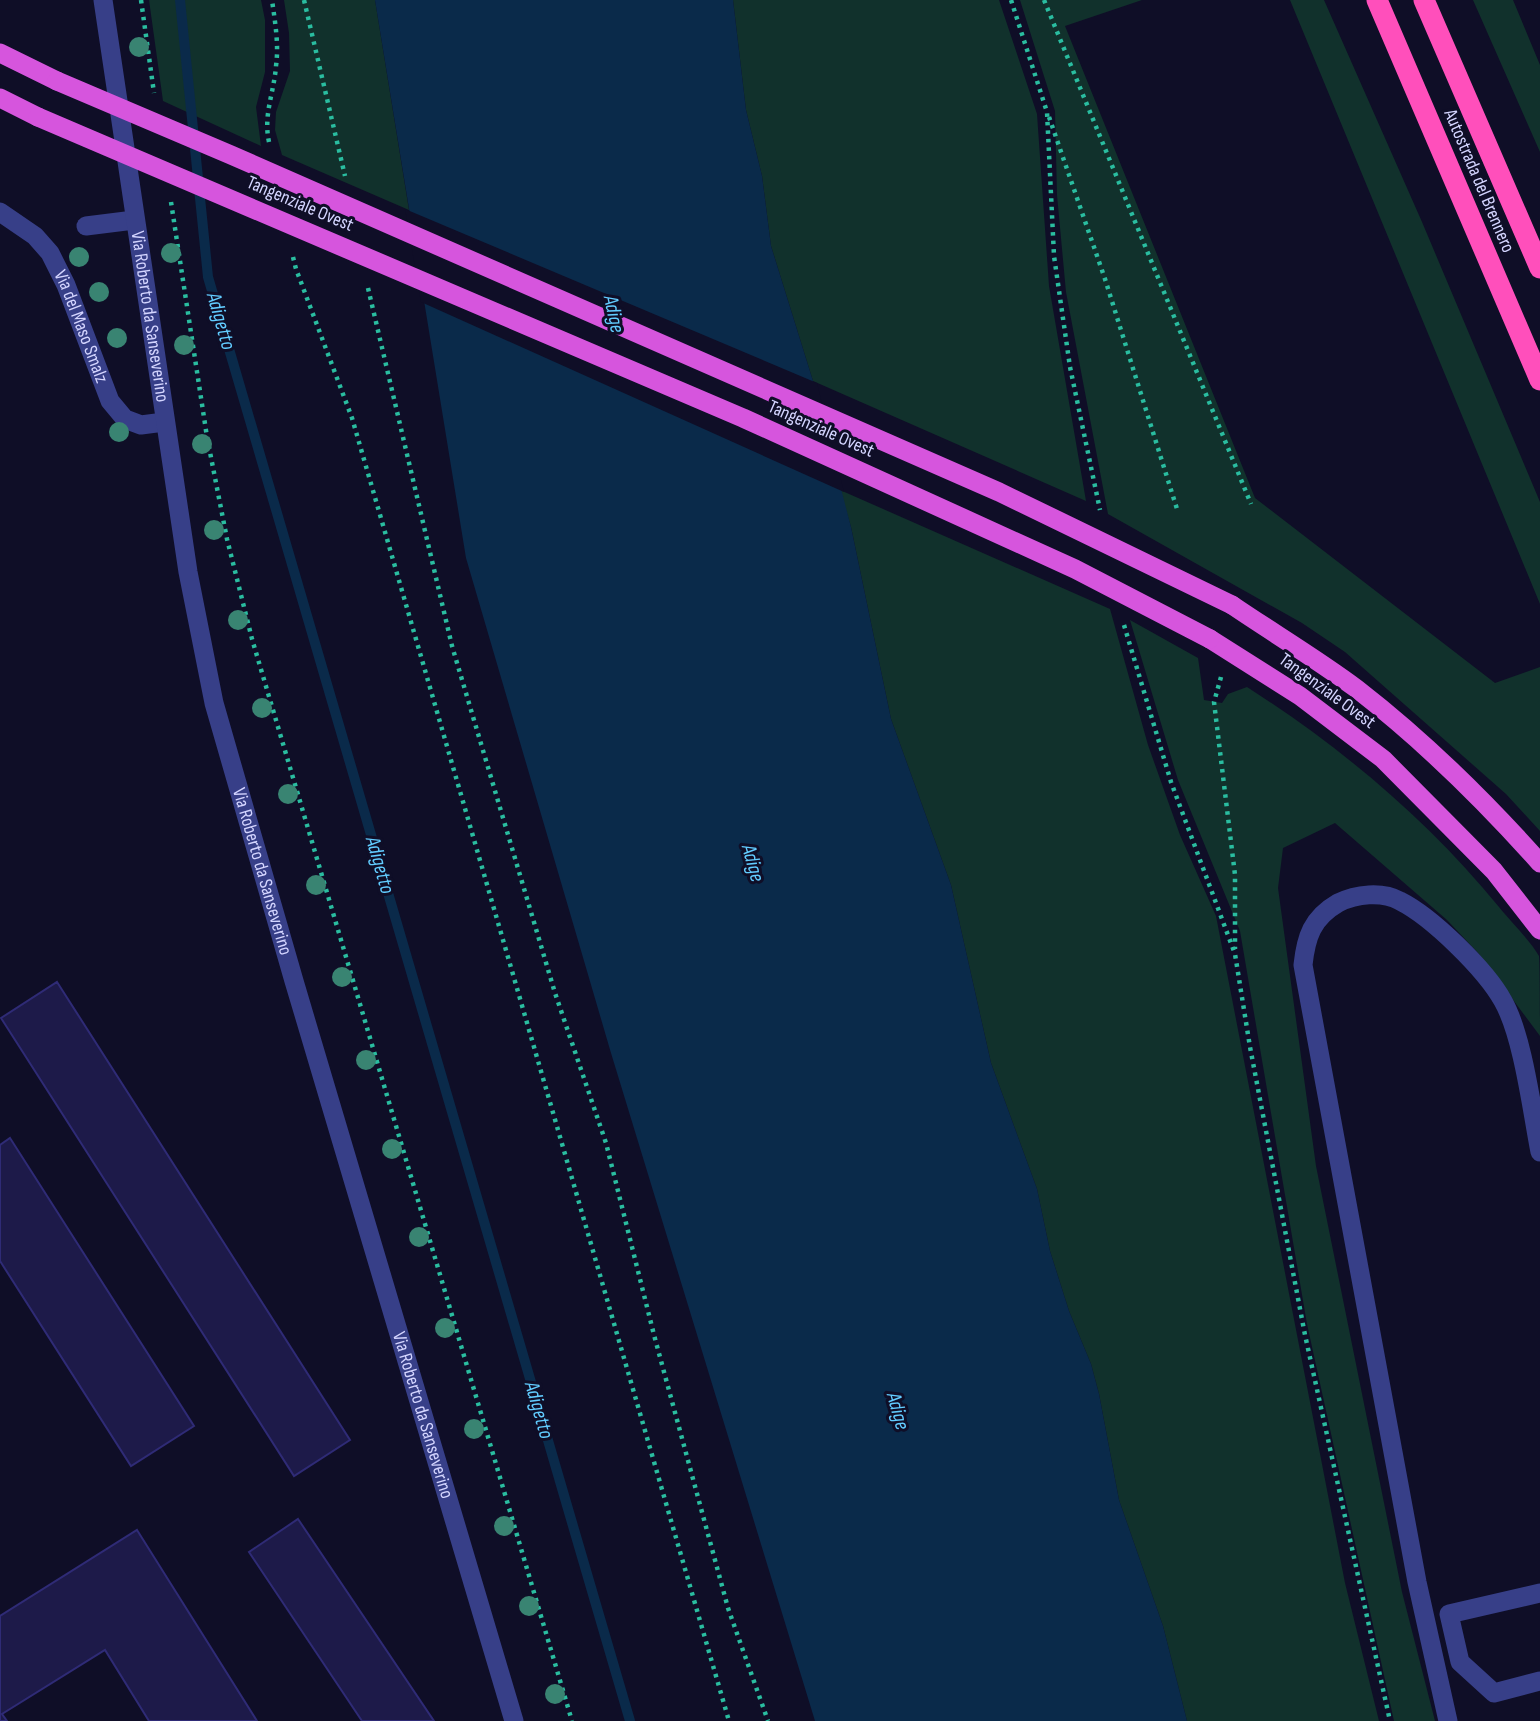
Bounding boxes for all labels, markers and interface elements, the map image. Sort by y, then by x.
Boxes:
street label: Autostrada del Brennero [1438,105,1520,256]
street label: Tangenziale Ovest [243,171,357,237]
street label: Via Roberto da Sanseverino [126,229,174,404]
street label: Via del Maso Smalz [49,266,114,386]
water label: Adigetto [201,288,241,353]
water label: Adige [598,292,630,335]
street label: Tangenziale Ovest [764,395,878,463]
street label: Tangenziale Ovest [1274,648,1380,734]
street label: Via Roberto da Sanseverino [227,785,297,958]
water label: Adigetto [360,832,400,897]
water label: Adige [736,841,770,884]
street label: Via Roberto da Sanseverino [387,1329,459,1501]
water label: Adigetto [519,1377,559,1442]
water label: Adige [881,1389,915,1432]

